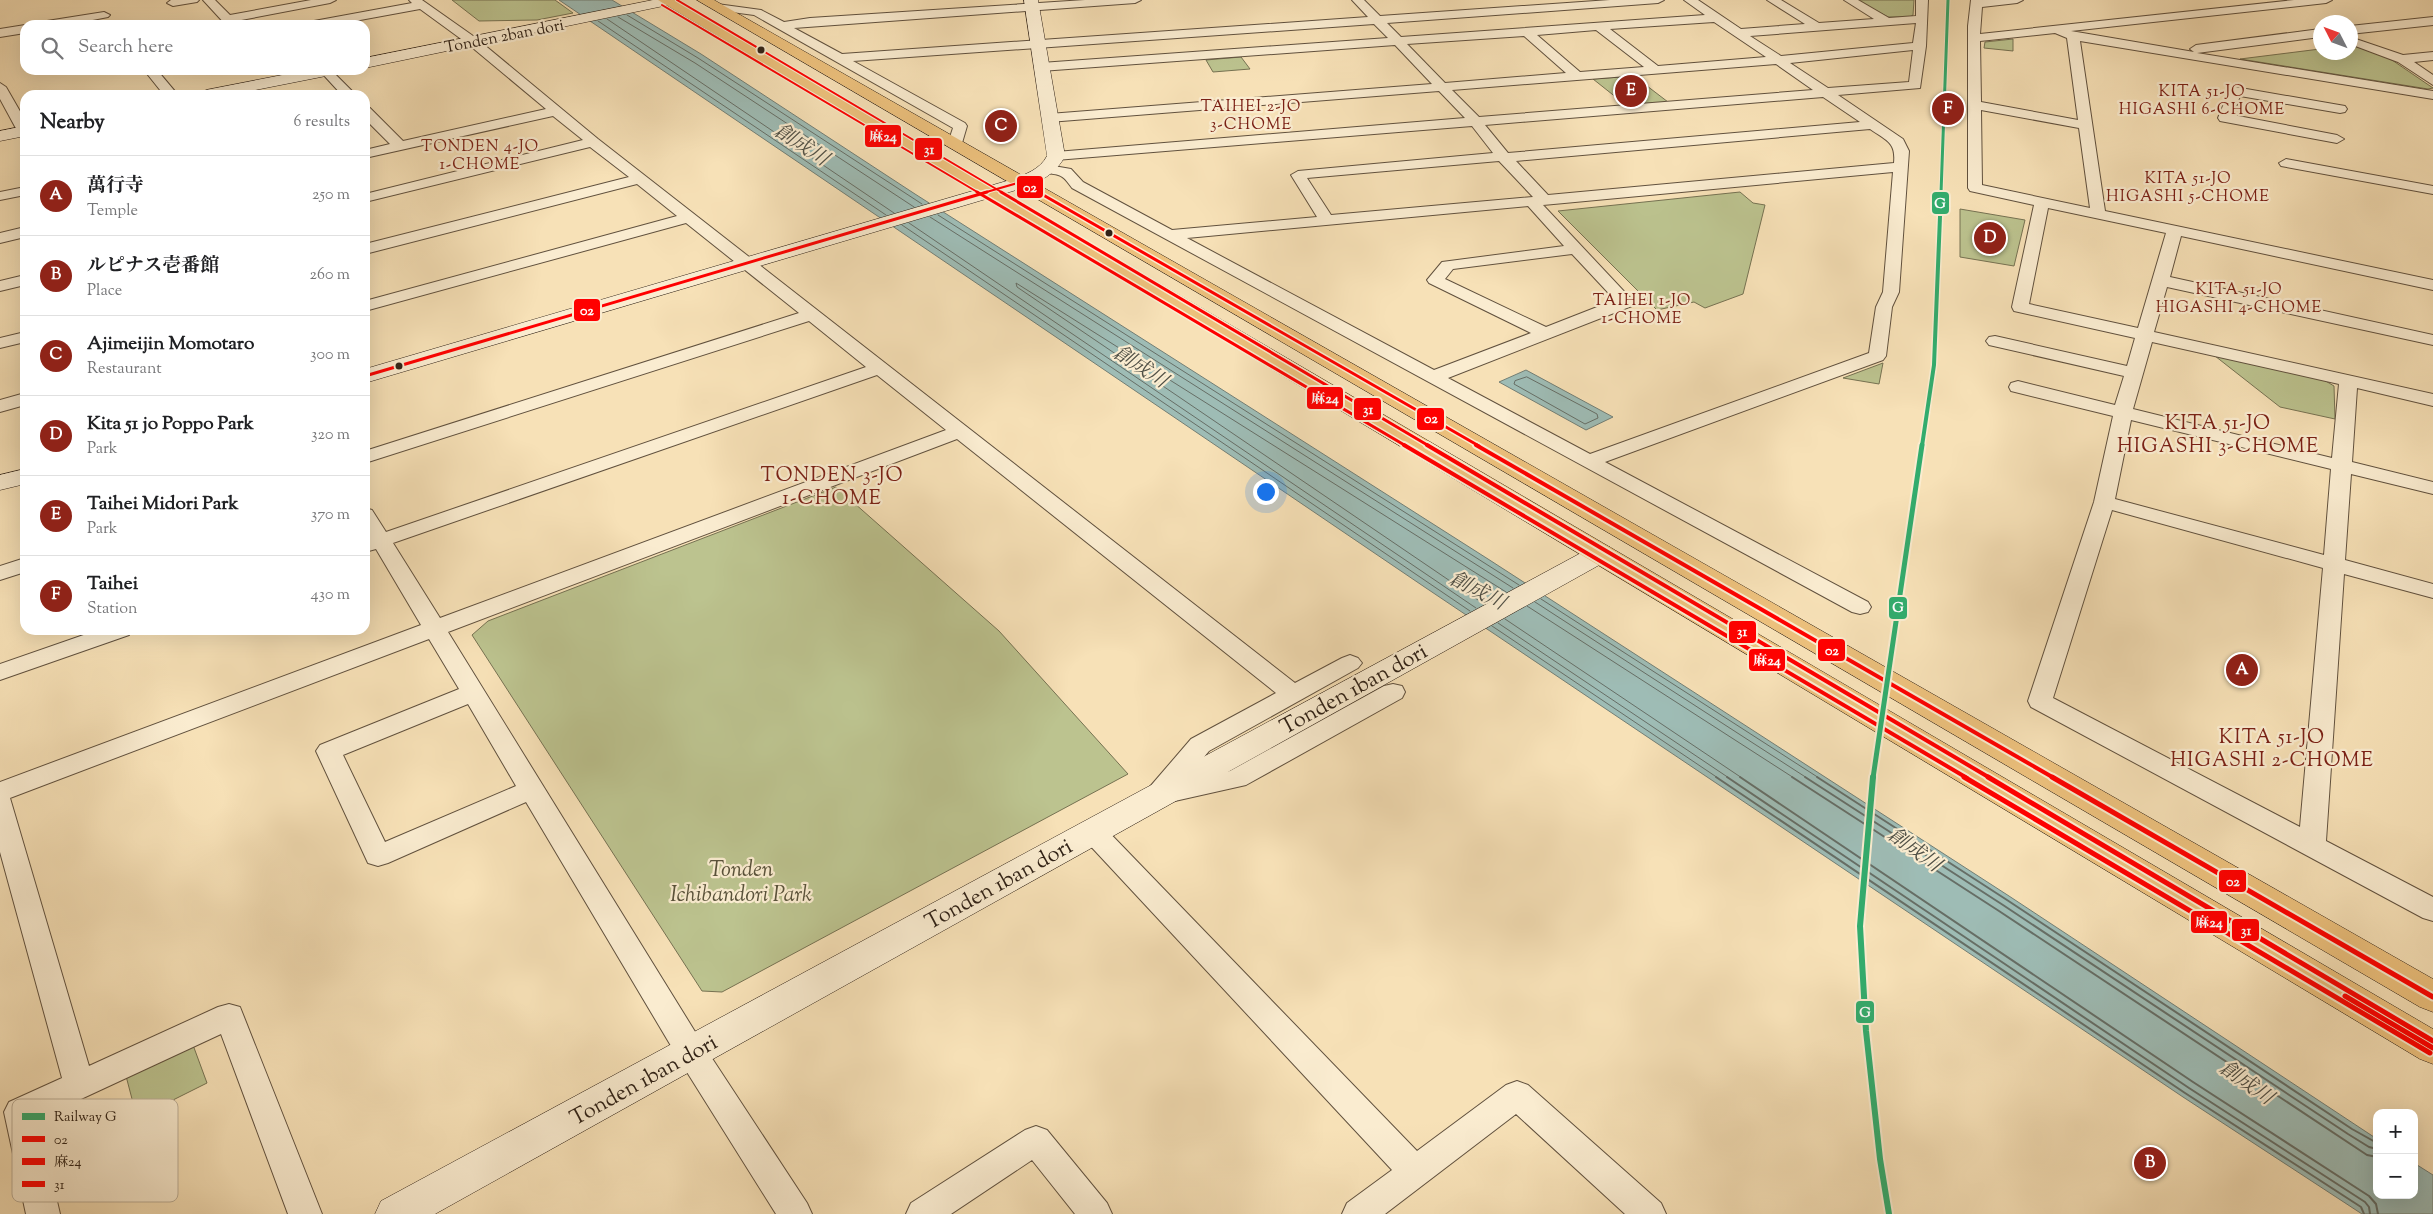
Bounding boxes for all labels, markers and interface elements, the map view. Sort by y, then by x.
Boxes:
street label: Tonden 2ban dori [443,14,567,60]
north arrow [2313,15,2358,60]
search box [20,20,370,75]
icon: search [38,34,66,62]
text: Search here [78,34,173,61]
unlabelled marker [756,45,766,55]
pin: E [1615,72,1647,110]
district label: KITA 51-JO HIGASHI 6-CHOME [2119,81,2285,122]
pin: F [1932,90,1964,128]
district label: TAIHEI 2-JO 3-CHOME [1201,96,1301,137]
pin: C [985,107,1017,145]
text: Nearby [40,108,105,138]
text: 6 results [294,111,350,134]
water label: 創成川 [768,118,835,176]
line badge: 麻24 [864,124,902,148]
text: 麻24 [869,128,897,148]
district label: TONDEN 4-JO 1-CHOME [421,136,539,177]
line badge: 31 [914,137,943,161]
text: 31 [924,141,934,161]
district label: KITA 51-JO HIGASHI 5-CHOME [2106,168,2270,209]
text: 萬行寺 [87,173,144,200]
line badge: 02 [1016,175,1044,199]
text: 02 [1023,179,1037,199]
text: A [50,184,63,207]
text: 250 m [312,184,350,207]
line badge: G [1931,191,1950,215]
text: G [1934,195,1946,215]
text: Temple [87,200,138,223]
pin: D [1974,219,2006,257]
unlabelled marker [1104,228,1114,238]
text: ルピナス壱番館 [87,253,219,280]
text: B [51,264,61,287]
text: 260 m [309,264,350,287]
district label: KITA 51-JO HIGASHI 4-CHOME [2156,279,2322,320]
text: Place [87,280,122,303]
district label: TAIHEI 1-JO 1-CHOME [1593,290,1691,331]
line badge: 02 [573,298,601,322]
text: 02 [580,302,594,322]
text: Ajimeijin Momotaro [87,331,254,358]
water label: 創成川 [1107,340,1174,398]
text: C [50,344,62,367]
text: 300 m [310,344,350,367]
text: Restaurant [87,358,162,381]
unlabelled marker [394,361,404,371]
line badge: 麻24 [1306,386,1344,410]
text: 麻24 [1311,390,1339,410]
line badge: 31 [1353,397,1382,421]
text: 31 [1363,401,1373,421]
line badge: 02 [1416,407,1445,431]
text: 02 [1424,410,1438,430]
district label: KITA 51-JO HIGASHI 3-CHOME [2117,410,2319,462]
text: Kita 51 jo Poppo Park [87,411,254,438]
text: D [50,424,62,447]
text: 320 m [311,424,350,447]
text: Park [87,438,118,461]
district label: TONDEN 3-JO 1-CHOME [761,462,903,514]
your location [1253,479,1279,505]
text: Taihei Midori Park [87,491,239,518]
text: E [51,504,61,527]
text: 370 m [311,504,350,527]
text: Park [87,518,118,541]
water label: 創成川 [1444,566,1512,620]
text: Taihei [87,571,138,598]
text: F [52,584,60,607]
text: 430 m [311,584,350,607]
line badge: G [1888,596,1908,620]
text: Station [87,598,137,621]
text: G [1892,599,1904,619]
line badge: 31 [1728,620,1757,644]
text: 31 [1737,623,1747,643]
street label: Tonden 1ban dori [1275,637,1434,744]
line badge: 02 [1817,638,1846,662]
text: 02 [1825,642,1839,662]
line badge: 麻24 [1748,648,1786,672]
pin: A [2226,651,2258,689]
text: 麻24 [1753,652,1781,672]
district label: KITA 51-JO HIGASHI 2-CHOME [2170,724,2374,776]
water label: 創成川 [1881,822,1948,882]
street label: Tonden 1ban dori [920,832,1079,939]
park label: Tonden Ichibandori Park [670,855,812,912]
line badge: 02 [2218,869,2247,893]
text: 02 [2226,873,2240,893]
line badge: 麻24 [2190,910,2228,934]
text: 麻24 [2195,914,2223,934]
line badge: 31 [2231,918,2260,942]
text: 31 [2241,922,2251,942]
line badge: G [1855,1000,1875,1024]
text: G [1859,1004,1871,1024]
street label: Tonden 1ban dori [565,1028,724,1135]
water label: 創成川 [2213,1055,2280,1114]
legend [12,1099,178,1202]
text: Railway G [54,1108,117,1128]
map controls [2373,1109,2418,1199]
button: + [2373,1109,2418,1154]
text: 02 [54,1131,68,1151]
pin: B [2134,1144,2166,1182]
text: 麻24 [54,1153,82,1173]
button: − [2373,1154,2418,1199]
text: 31 [54,1176,65,1196]

